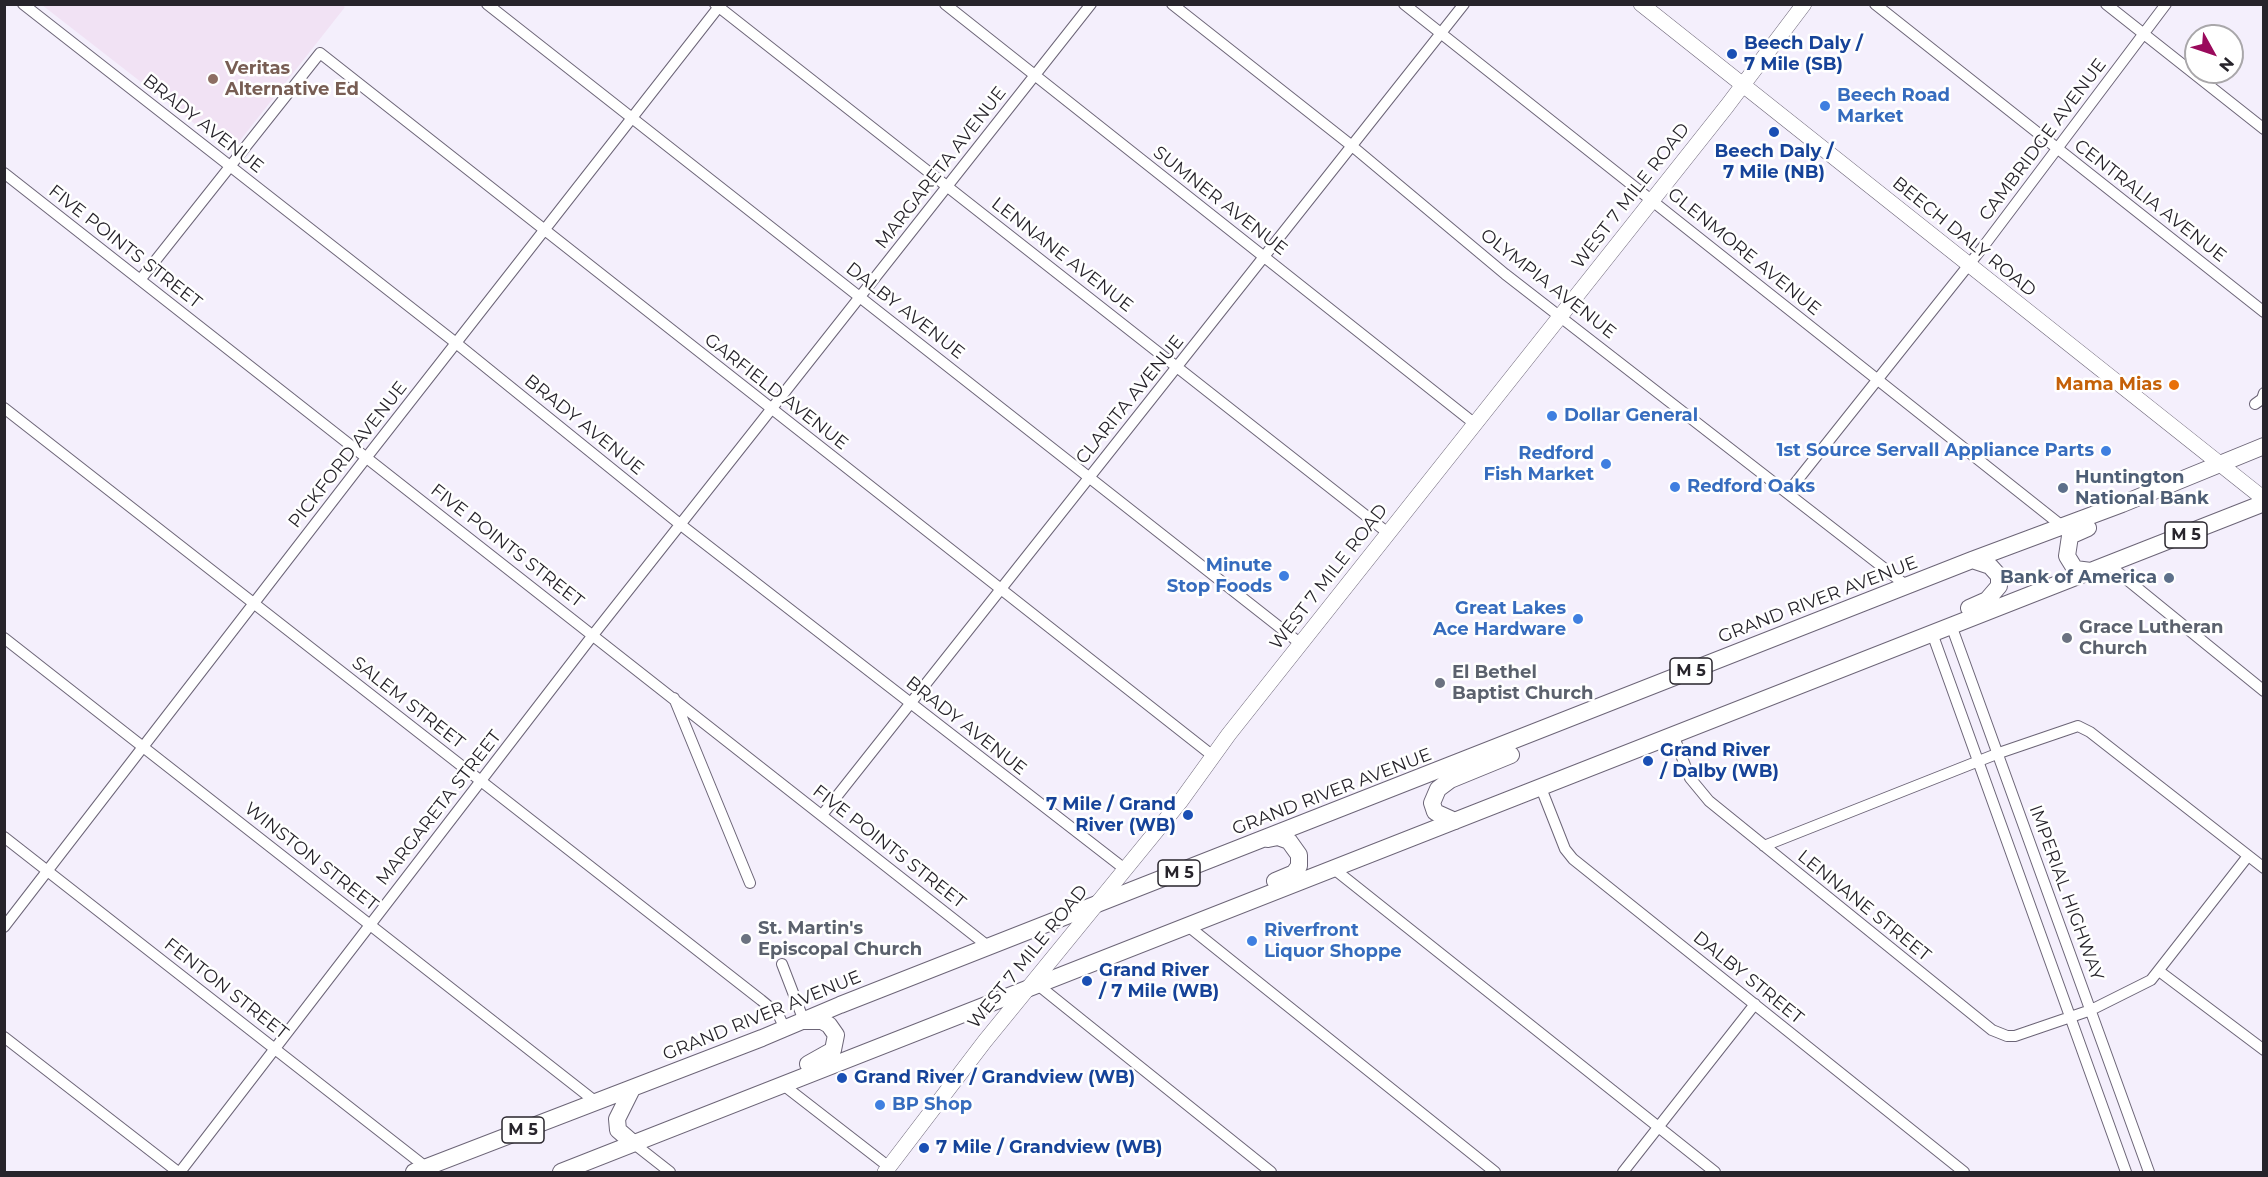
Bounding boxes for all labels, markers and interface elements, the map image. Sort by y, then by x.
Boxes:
north arrow [2184,24,2244,84]
place label: Beech Daly / 7 Mile (SB) [1744,33,1863,76]
marker: Beech Daly / 7 Mile (SB) [1725,47,1739,61]
text: N [2215,54,2238,76]
street label: CAMBRIDGE AVENUE [1975,55,2111,225]
place label: Veritas Alternative Ed [225,58,359,100]
street label: BRADY AVENUE [138,70,268,178]
marker: Veritas Alternative Ed [206,72,220,86]
street label: MARGARETA AVENUE [871,83,1011,253]
place label: Beech Road Market [1837,85,1950,128]
marker: Beech Road Market [1818,99,1832,113]
street label: WEST 7 MILE ROAD [1567,119,1695,273]
marker: Beech Daly / 7 Mile (NB) [1767,125,1781,139]
street label: CENTRALIA AVENUE [2070,135,2230,267]
place label: Beech Daly / 7 Mile (NB) [1715,141,1833,184]
street label: SUMNER AVENUE [1149,142,1291,260]
street label: BEECH DALY ROAD [1888,172,2040,302]
street label: FIVE POINTS STREET [44,181,206,313]
street label: GLENMORE AVENUE [1663,184,1825,320]
street label: LENNANE AVENUE [987,193,1137,317]
street label: OLYMPIA AVENUE [1476,224,1620,344]
street label: DALBY AVENUE [841,258,969,364]
street label: GARFIELD AVENUE [700,329,852,455]
street label: CLARITA AVENUE [1071,331,1189,469]
street label: BRADY AVENUE [520,370,648,480]
place label: Mama Mias [2055,374,2162,396]
street label: PICKFORD AVENUE [284,377,412,533]
marker: Mama Mias [2167,378,2181,392]
place label: Dollar General [1564,405,1698,427]
marker: Dollar General [1545,409,1559,423]
place label: 1st Source Servall Appliance Parts [1776,440,2094,462]
place label: Redford Fish Market [1483,443,1594,486]
marker: 1st Source Servall Appliance Parts [2099,444,2113,458]
marker: Redford Fish Market [1599,457,1613,471]
place label: Huntington National Bank [2075,467,2209,510]
place label: Redford Oaks [1687,476,1815,498]
street label: FIVE POINTS STREET [426,480,588,612]
marker: Redford Oaks [1668,480,1682,494]
marker: Huntington National Bank [2056,481,2070,495]
street label: WEST 7 MILE ROAD [1265,500,1393,654]
road number: M 5 [2165,522,2207,548]
street label: GRAND RIVER AVENUE [1715,552,1921,648]
place label: Minute Stop Foods [1167,555,1272,598]
place label: Bank of America [2000,567,2157,589]
marker: Minute Stop Foods [1277,569,1291,583]
marker: Bank of America [2162,571,2176,585]
place label: Great Lakes Ace Hardware [1433,598,1566,640]
marker: Great Lakes Ace Hardware [1571,612,1585,626]
place label: Grace Lutheran Church [2079,617,2224,660]
marker: Grace Lutheran Church [2060,631,2074,645]
street label: SALEM STREET [347,652,469,754]
road number: M 5 [1670,658,1712,684]
place label: El Bethel Baptist Church [1452,662,1593,704]
street label: BRADY AVENUE [901,672,1031,780]
marker: El Bethel Baptist Church [1433,676,1447,690]
street label: MARGARETA STREET [372,726,506,890]
place label: Grand River / Dalby (WB) [1660,740,1779,783]
street label: GRAND RIVER AVENUE [1229,744,1435,840]
marker: Grand River / Dalby (WB) [1641,754,1655,768]
street label: FIVE POINTS STREET [808,781,970,913]
place label: 7 Mile / Grand River (WB) [1046,794,1176,836]
street label: WINSTON STREET [240,798,382,916]
street label: IMPERIAL HIGHWAY [2024,802,2108,984]
marker: 7 Mile / Grand River (WB) [1181,808,1195,822]
street label: LENNANE STREET [1793,846,1935,966]
road number: M 5 [1158,860,1200,886]
street label: WEST 7 MILE ROAD [963,881,1093,1033]
place label: St. Martin's Episcopal Church [758,918,922,960]
place label: Riverfront Liquor Shoppe [1264,920,1402,962]
street label: DALBY STREET [1688,927,1808,1029]
marker: St. Martin's Episcopal Church [739,932,753,946]
street label: FENTON STREET [160,934,292,1044]
marker: Riverfront Liquor Shoppe [1245,934,1259,948]
place label: Grand River / 7 Mile (WB) [1099,960,1219,1002]
street label: GRAND RIVER AVENUE [660,966,864,1066]
marker: Grand River / 7 Mile (WB) [1080,974,1094,988]
place label: Grand River / Grandview (WB) [854,1067,1135,1089]
marker: Grand River / Grandview (WB) [835,1071,849,1085]
place label: BP Shop [892,1094,972,1116]
marker: BP Shop [873,1098,887,1112]
road number: M 5 [502,1117,544,1143]
place label: 7 Mile / Grandview (WB) [936,1137,1163,1159]
marker: 7 Mile / Grandview (WB) [917,1141,931,1155]

